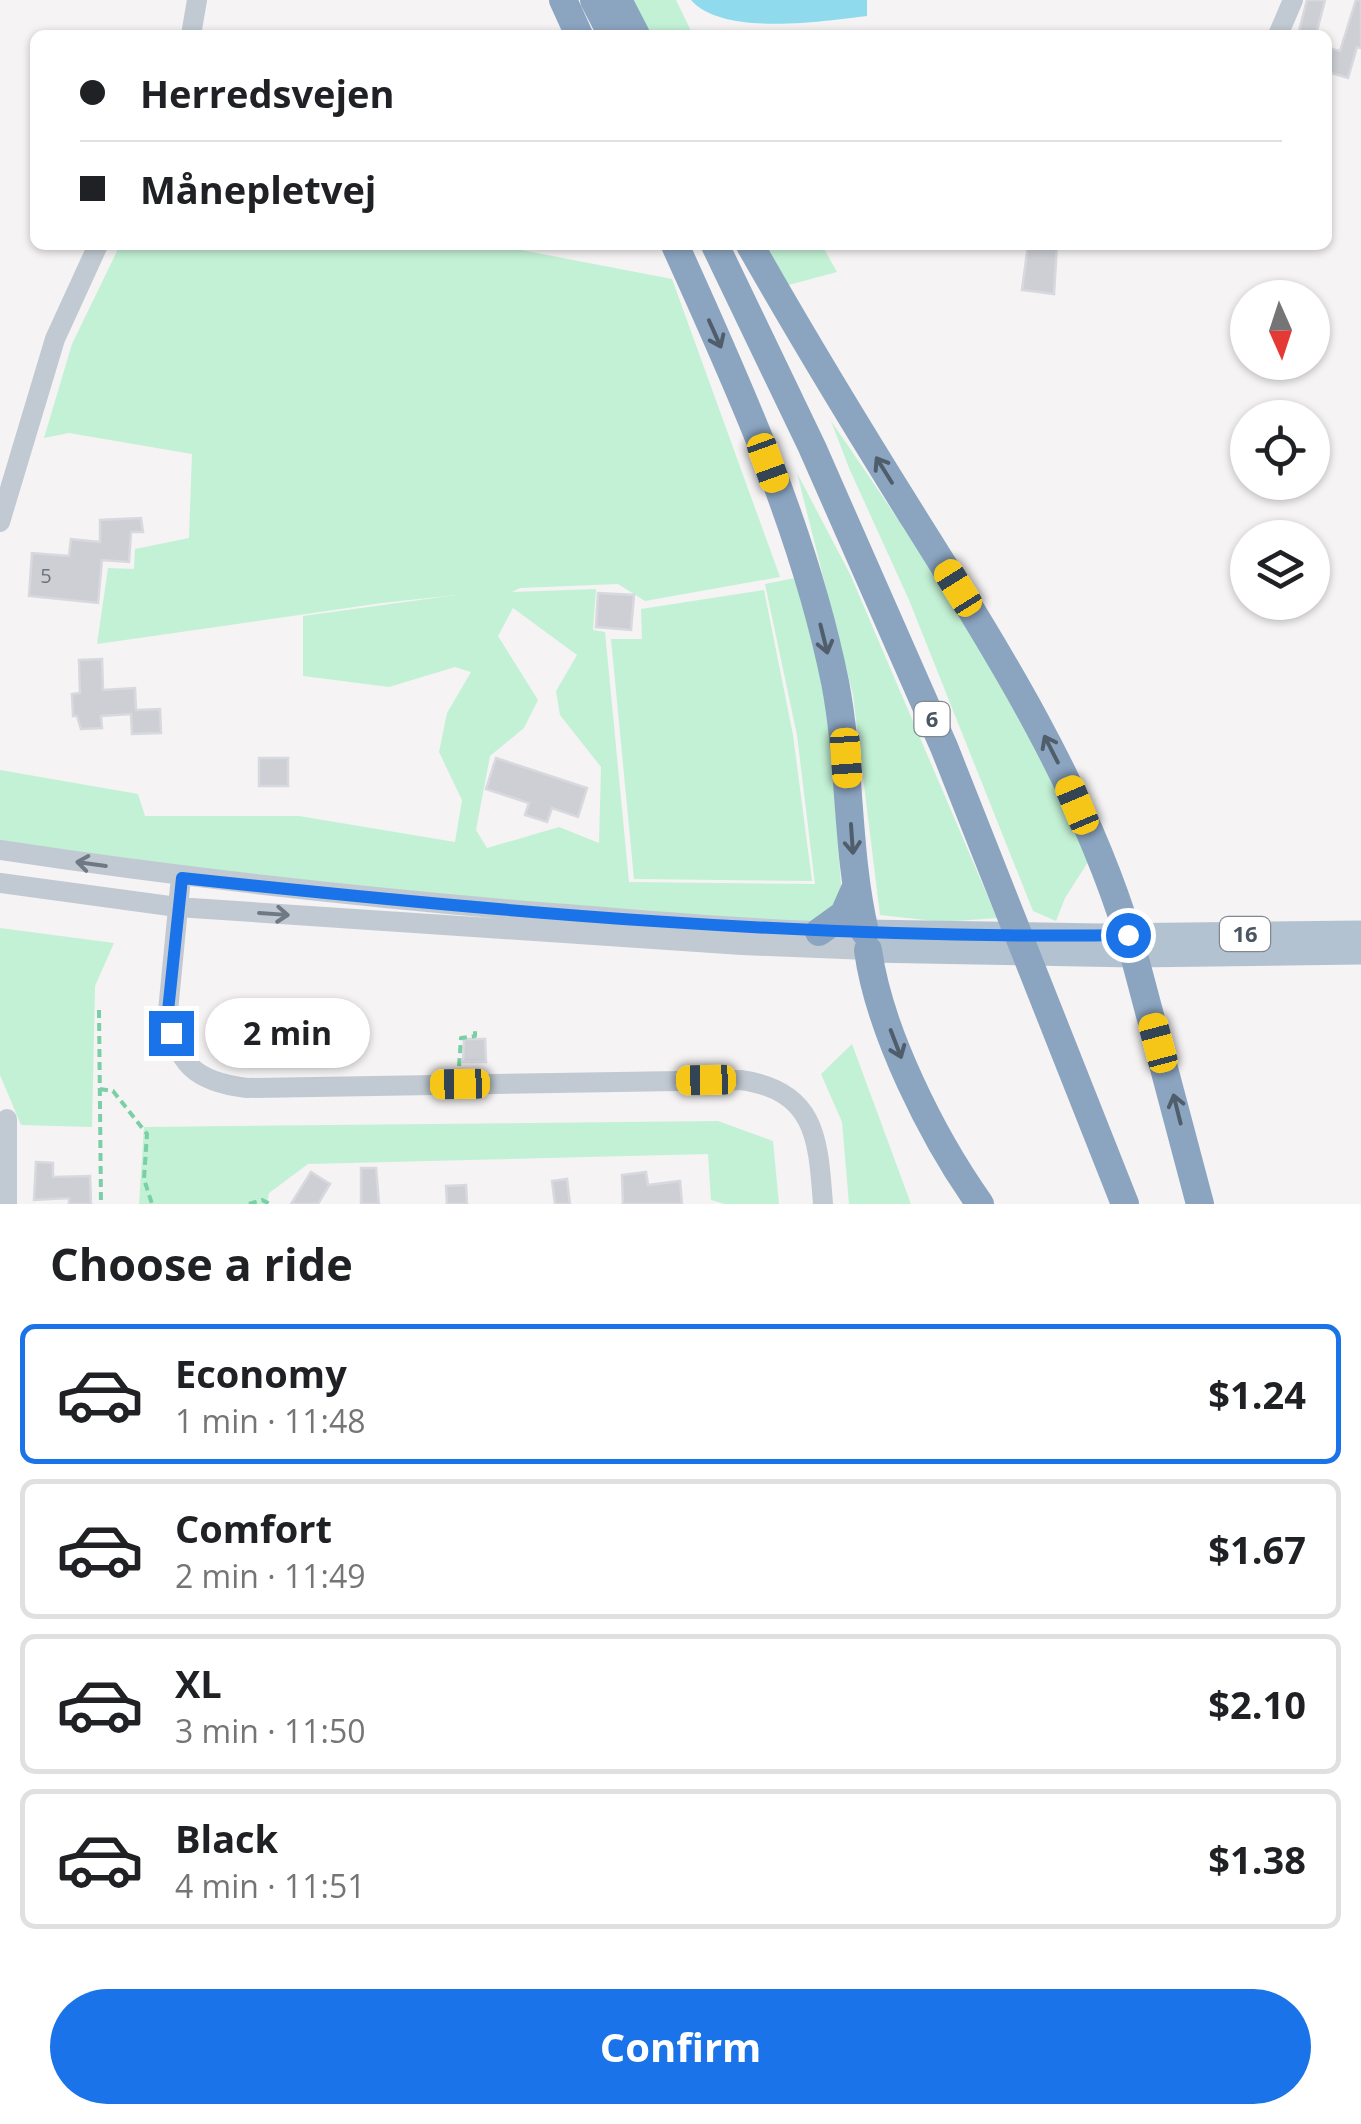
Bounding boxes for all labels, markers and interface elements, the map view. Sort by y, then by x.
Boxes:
text: Herredsvejen [140,67,395,119]
text: Månepletvej [140,163,376,215]
north arrow [1230,280,1330,380]
map controls [1230,280,1330,620]
one-way arrow [707,318,725,349]
button: locate [1230,400,1330,500]
car [744,430,792,496]
one-way arrow [873,456,894,485]
button: layers [1230,520,1330,620]
car [929,555,987,621]
house number: 5 [40,562,52,589]
one-way arrow [815,623,834,655]
road number: 6 [914,702,950,736]
car [829,727,863,789]
one-way arrow [1041,734,1060,764]
car [1051,772,1103,838]
one-way arrow [842,823,861,855]
one-way arrow [75,854,107,872]
one-way arrow [258,904,290,923]
route start [1106,913,1151,958]
road number: 16 [1220,917,1270,951]
callout: 2 min [206,998,371,1068]
car [1136,1010,1180,1076]
route end [149,1011,194,1056]
text: 2 min [243,1011,332,1054]
one-way arrow [888,1027,906,1058]
car [676,1064,736,1096]
car [430,1068,490,1100]
one-way arrow [1166,1094,1185,1125]
text: Choose a ride [50,1233,353,1294]
text: Economy [175,1347,347,1399]
icon: car [55,1349,145,1439]
text: $1.24 [1208,1368,1306,1420]
text: 1 min · 11:48 [175,1399,366,1442]
text: Comfort [175,1502,332,1554]
icon: car [55,1504,145,1594]
text: $1.67 [1208,1523,1306,1575]
text: 2 min · 11:49 [175,1554,366,1597]
text: XL [175,1657,222,1709]
icon: car [55,1659,145,1749]
text: $2.10 [1208,1678,1306,1730]
text: 3 min · 11:50 [175,1709,366,1752]
text: Black [175,1812,278,1864]
icon: car [55,1814,145,1904]
text: $1.38 [1208,1833,1306,1885]
text: 4 min · 11:51 [175,1864,366,1907]
button: Confirm [50,1989,1311,2104]

